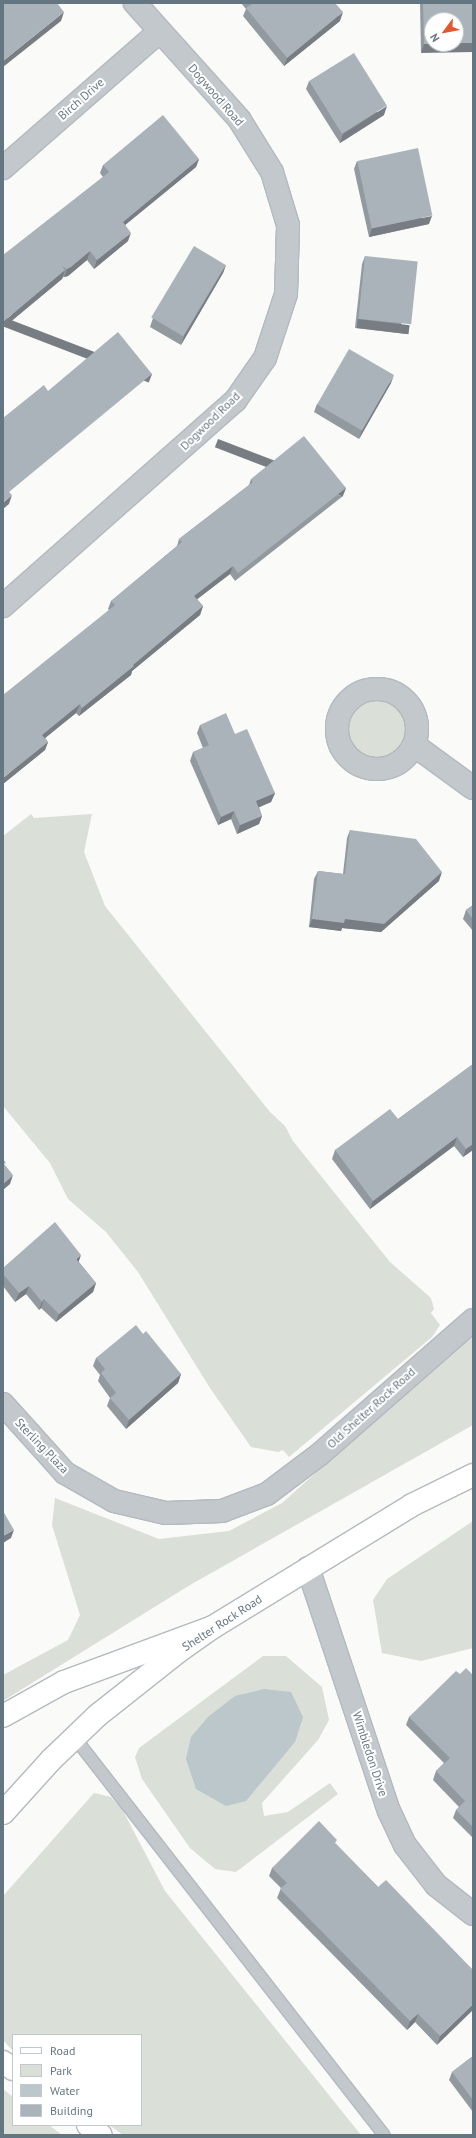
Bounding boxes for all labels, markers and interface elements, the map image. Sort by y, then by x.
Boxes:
north arrow [424,12,464,52]
text: N [427,31,443,45]
street label: Dogwood Road [185,61,247,129]
street label: Birch Drive [55,75,107,123]
street label: Dogwood Road [177,389,243,453]
street label: Old Shelter Rock Road [324,1365,418,1451]
street label: Sterling Plaza [12,1415,72,1477]
street label: Shelter Rock Road [179,1592,265,1654]
street label: Wimbledon Drive [349,1710,391,1798]
legend [12,2034,142,2126]
text: Road [50,2043,75,2058]
text: Park [50,2063,72,2078]
text: Water [50,2083,80,2098]
text: Building [50,2103,93,2118]

